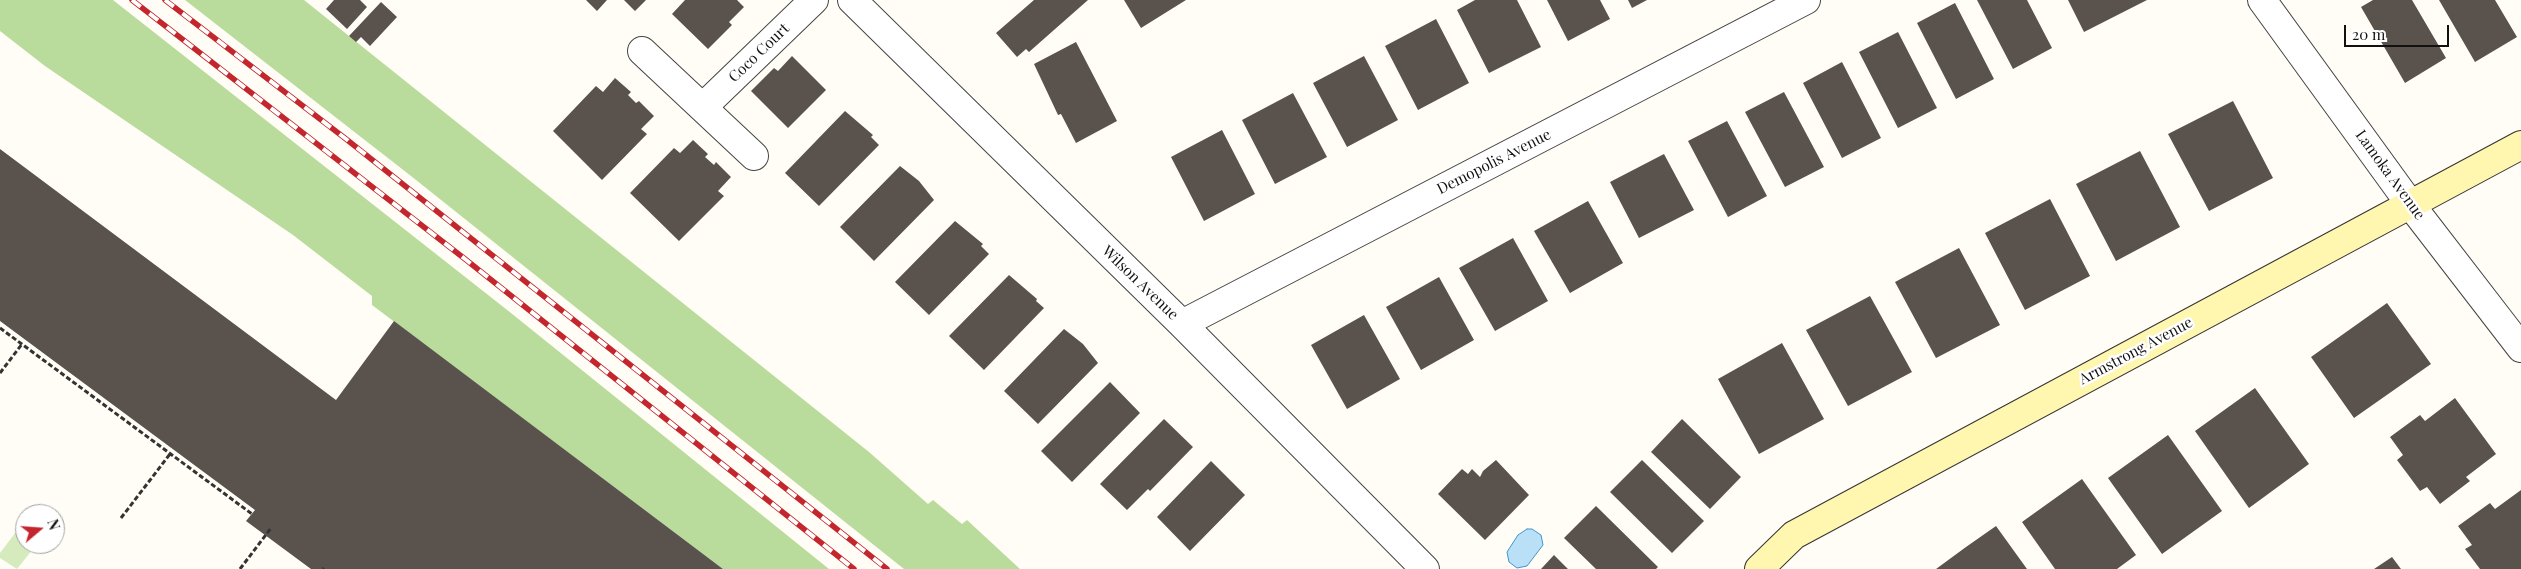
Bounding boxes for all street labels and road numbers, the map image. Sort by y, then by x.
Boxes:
street label: Coco Court [725,20,793,86]
street label: Demopolis Avenue [1434,126,1554,198]
street label: Lamoka Avenue [2351,127,2429,223]
street label: Wilson Avenue [1098,242,1182,324]
street label: Armstrong Avenue [2076,313,2196,389]

